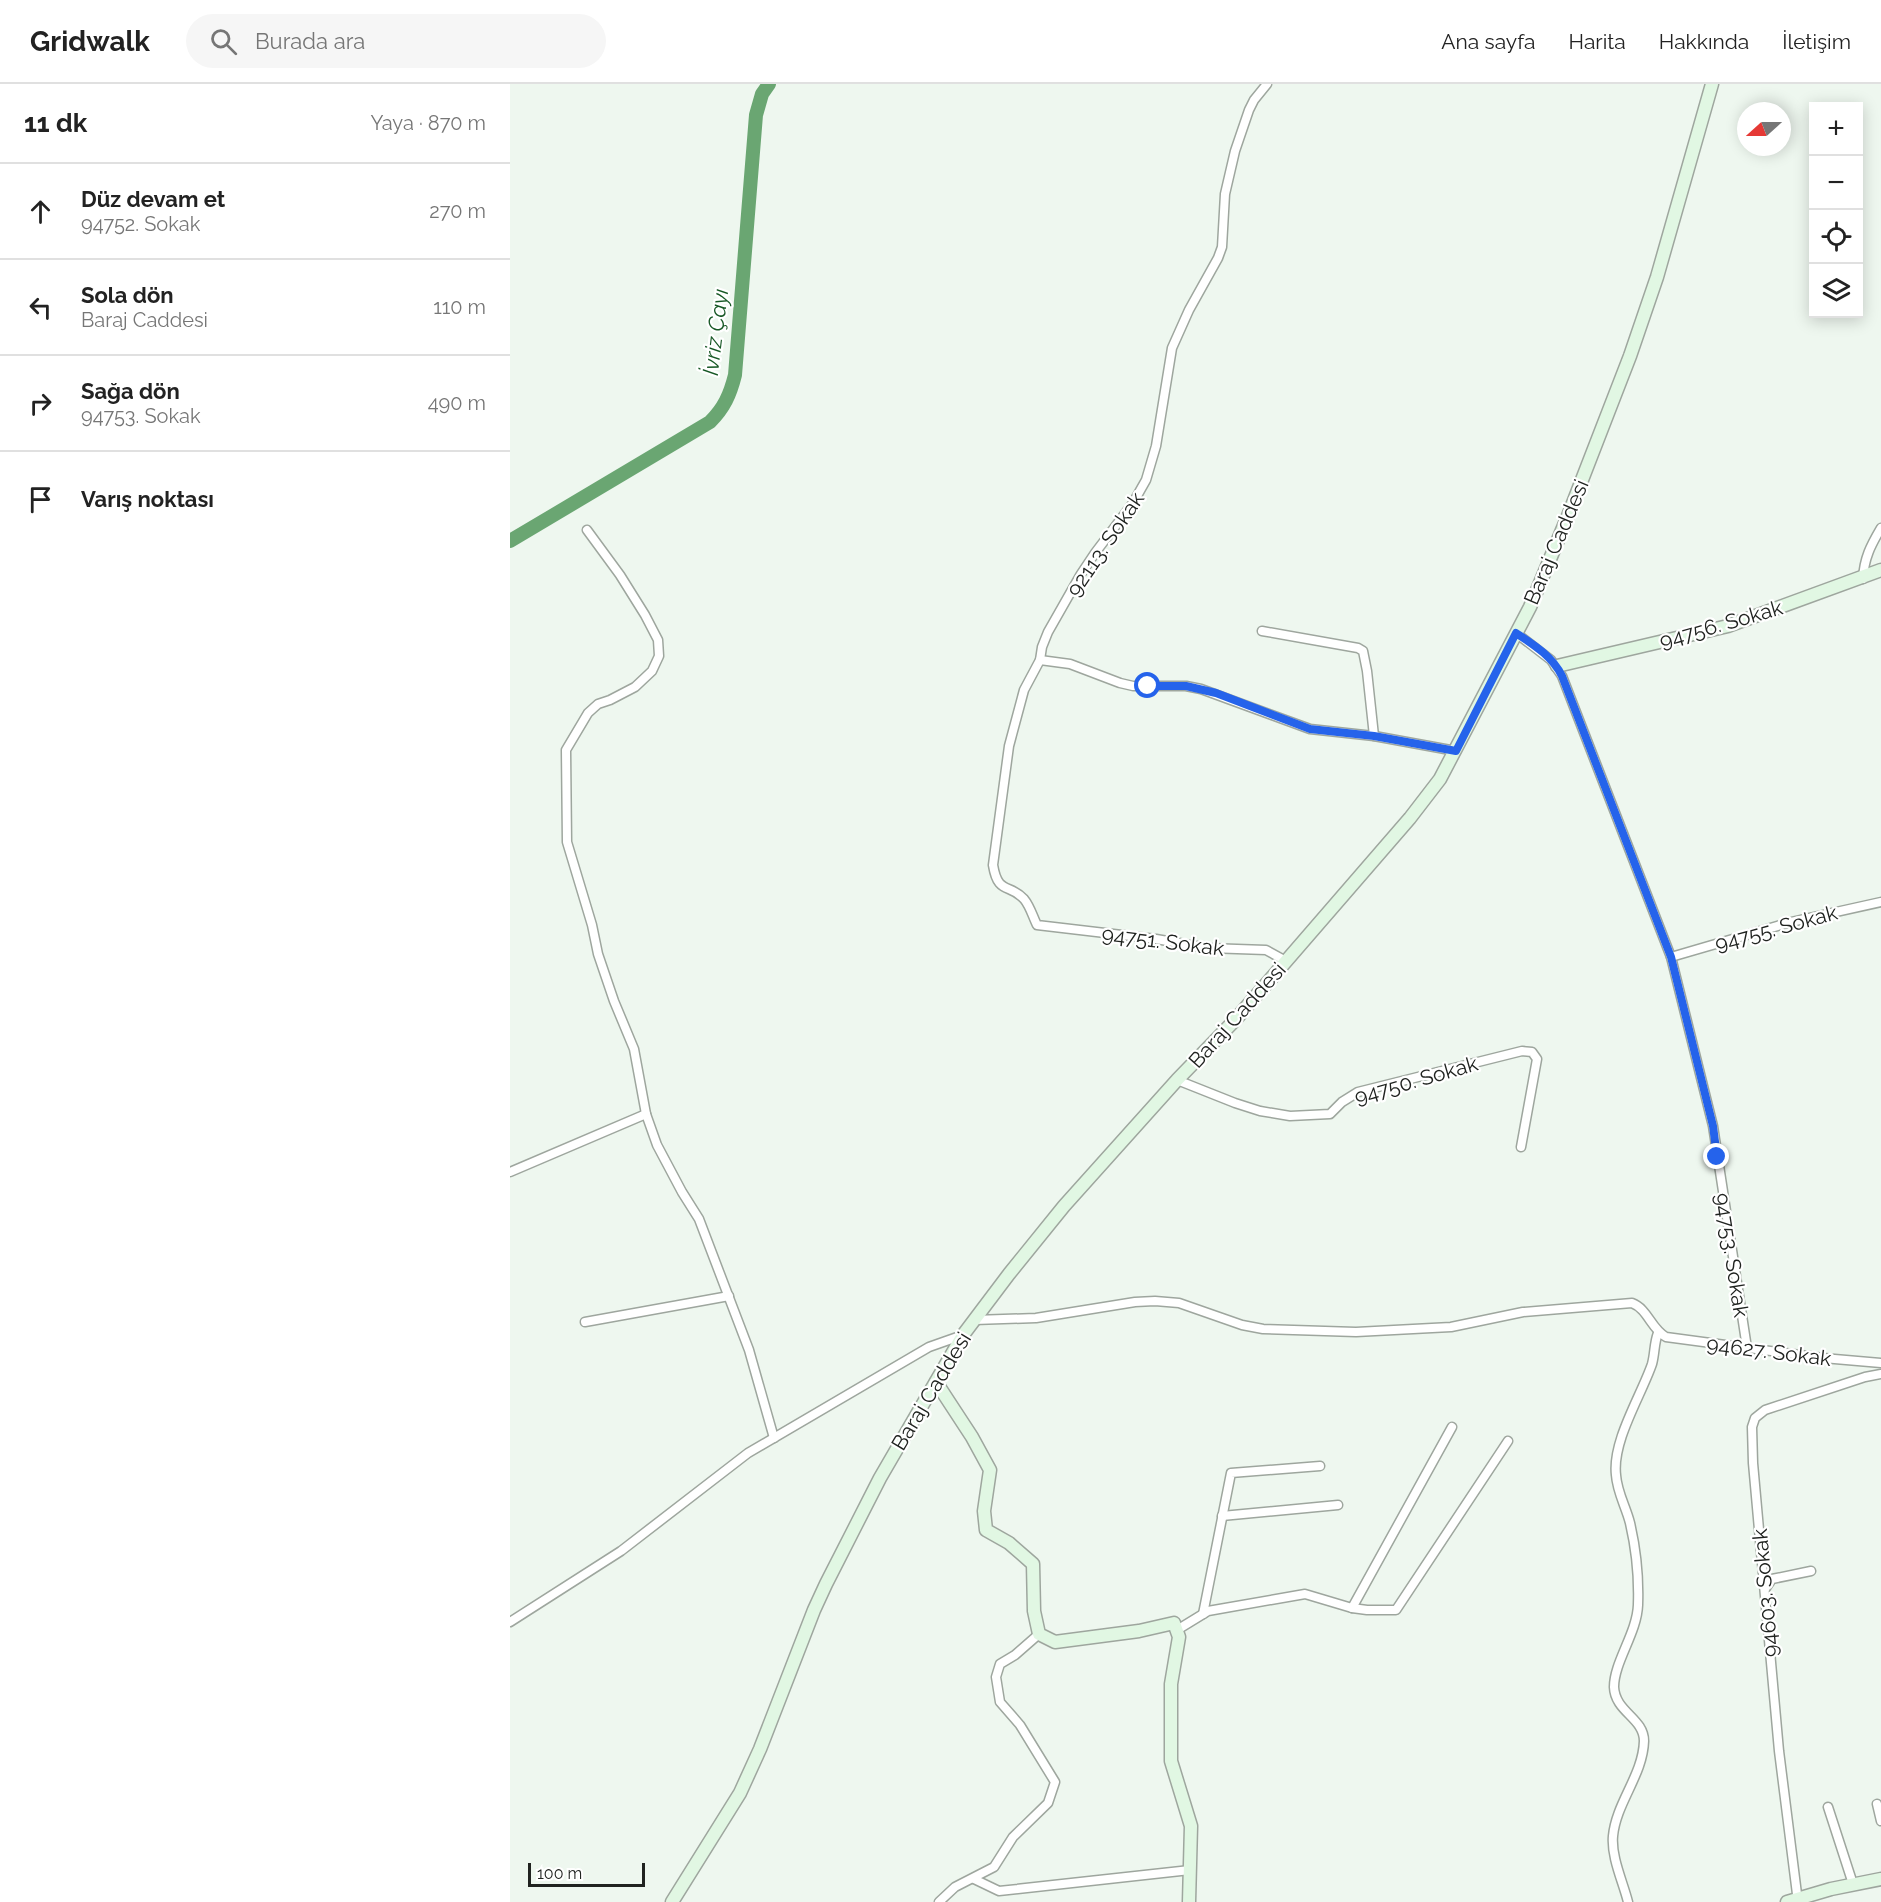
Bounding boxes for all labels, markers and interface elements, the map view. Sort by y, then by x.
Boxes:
search box [186,14,606,68]
text: Gridwalk [30,25,150,58]
icon: search [207,25,240,58]
text: Burada ara [255,28,365,54]
text: Ana sayfa [1441,29,1536,54]
text: Harita [1569,29,1626,54]
text: Hakkında [1659,29,1749,54]
text: İletişim [1782,29,1851,54]
north arrow [1737,102,1791,156]
map controls [1809,102,1863,318]
button: + [1809,102,1863,156]
text: 11 dk [24,108,87,138]
text: Yaya · 870 m [371,111,486,135]
button: − [1809,156,1863,210]
text: Düz devam et [81,186,225,212]
icon: ahead [24,195,57,228]
text: 270 m [429,199,486,223]
button: locate [1809,210,1863,264]
text: 94752. Sokak [81,212,200,236]
button: layers [1809,264,1863,318]
text: Sola dön [81,282,174,308]
water label: İvriz Çayı [697,287,733,377]
icon: left [24,291,57,324]
text: 110 m [433,295,486,319]
text: Baraj Caddesi [81,308,208,332]
text: Sağa dön [81,378,180,404]
icon: right [24,387,57,420]
text: 490 m [428,391,486,415]
text: 94753. Sokak [81,404,201,428]
street label: Baraj Caddesi [1518,476,1594,608]
icon: arrive [24,483,57,516]
text: Varış noktası [81,486,214,512]
street label: 92113. Sokak [1061,487,1149,601]
street label: 94756. Sokak [1657,594,1785,654]
route start [1134,672,1160,698]
street label: 94755. Sokak [1712,900,1840,956]
street label: 94751. Sokak [1100,921,1226,961]
street label: Baraj Caddesi [1183,957,1291,1073]
street label: 94750. Sokak [1351,1050,1481,1110]
route end [1703,1143,1729,1169]
street label: 94753. Sokak [1710,1191,1754,1319]
street label: Baraj Caddesi [886,1327,976,1455]
street label: 94627. Sokak [1705,1331,1833,1371]
street label: 94603. Sokak [1747,1528,1783,1658]
scale bar [528,1860,645,1888]
text: 100 m [537,1864,582,1883]

